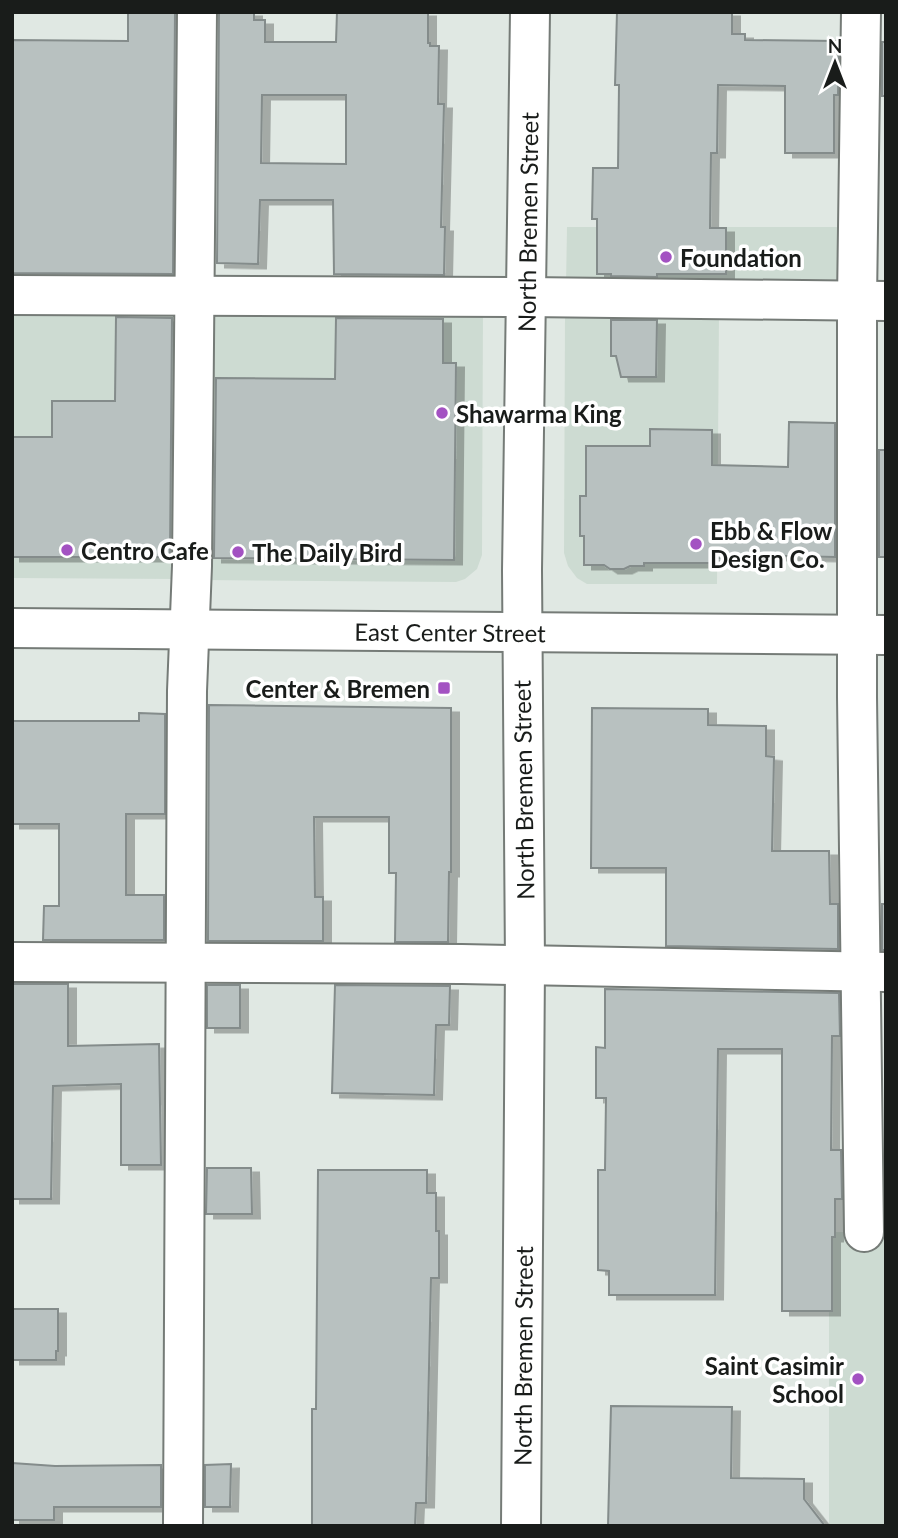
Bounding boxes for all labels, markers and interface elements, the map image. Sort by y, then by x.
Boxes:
north arrow [800,28,870,98]
text: N [828,34,842,57]
street label: North Bremen Street [511,112,543,332]
place label: Foundation [680,243,802,272]
marker: Foundation [658,249,674,265]
place label: Shawarma King [456,399,622,428]
marker: Shawarma King [434,405,450,421]
place label: Ebb & Flow Design Co. [710,516,833,573]
place label: Centro Cafe [81,536,209,565]
marker: Ebb & Flow Design Co. [688,536,704,552]
place label: The Daily Bird [252,538,402,567]
marker: Centro Cafe [59,542,75,558]
marker: The Daily Bird [230,544,246,560]
street label: East Center Street [354,616,546,647]
place label: Center & Bremen [246,674,430,703]
street label: North Bremen Street [507,679,539,900]
marker: Center & Bremen [436,680,452,696]
street label: North Bremen Street [507,1246,537,1466]
place label: Saint Casimir School [705,1351,844,1408]
marker: Saint Casimir School [850,1371,866,1387]

